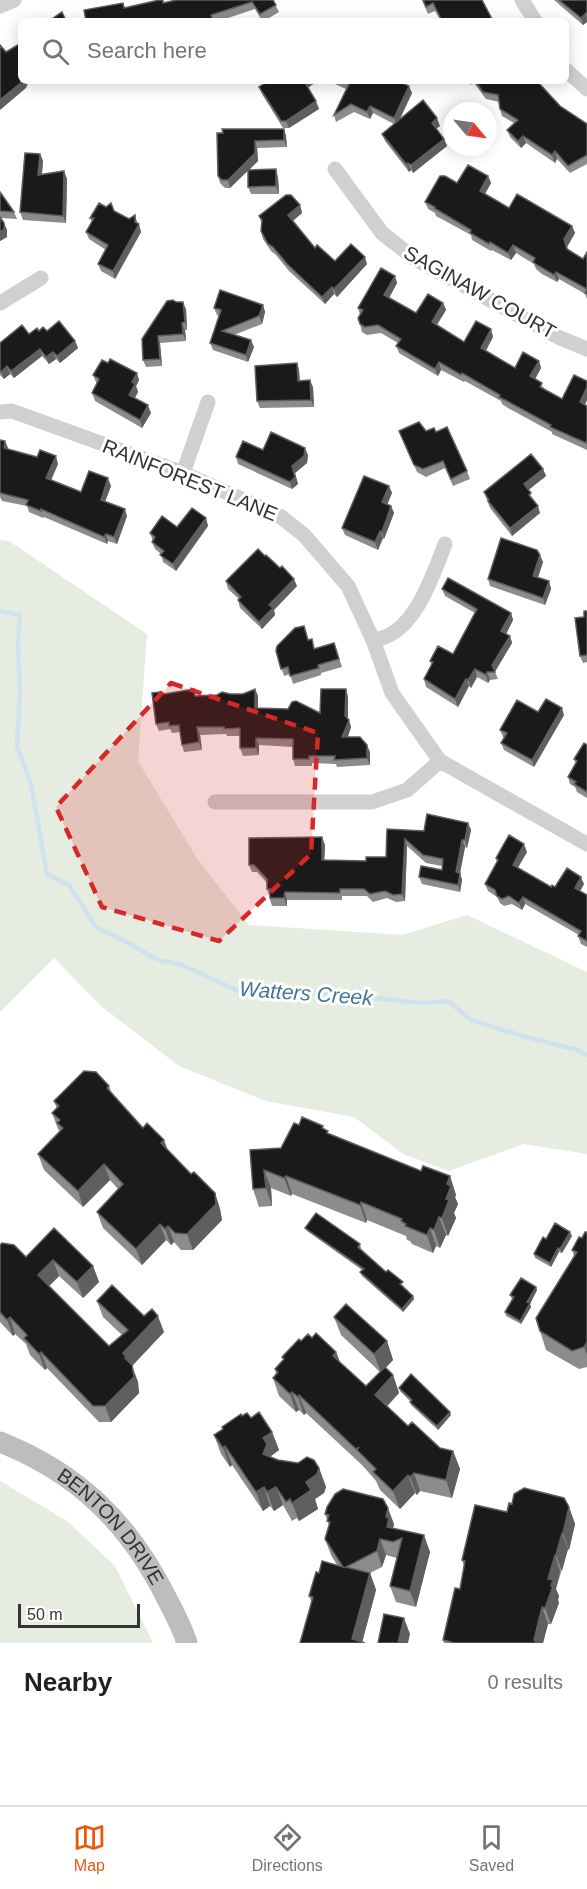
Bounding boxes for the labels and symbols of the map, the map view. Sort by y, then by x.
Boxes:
north arrow [443,102,497,156]
street label: SAGINAW COURT [400,241,560,343]
street label: RAINFOREST LANE [99,435,281,525]
water label: Watters Creek [238,977,375,1009]
street label: BENTON DRIVE [53,1464,168,1588]
scale bar [18,1601,140,1628]

